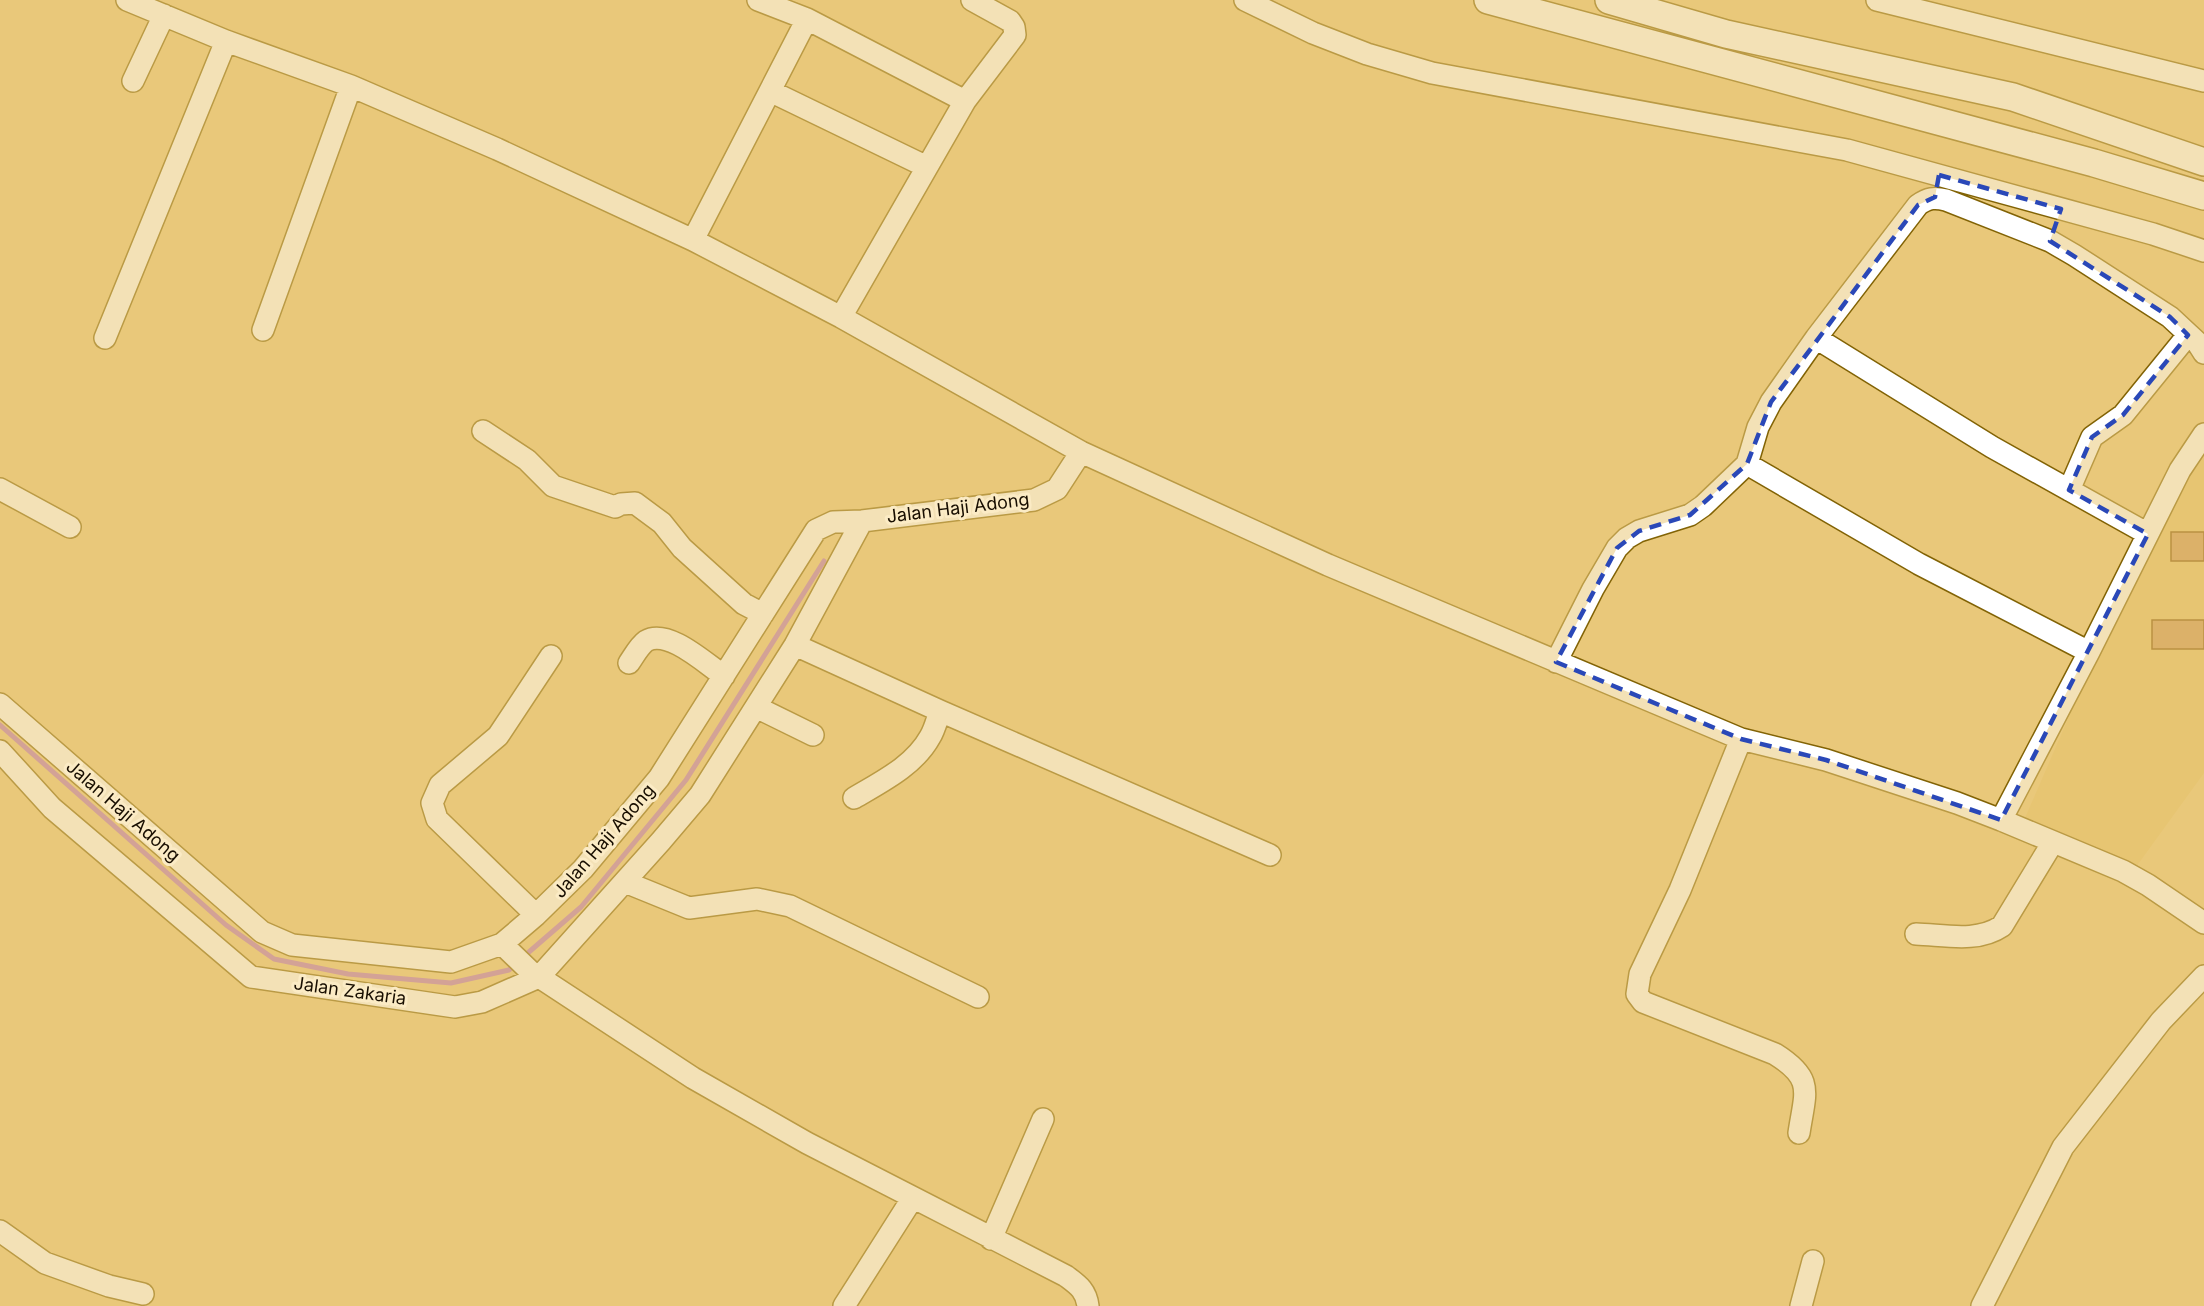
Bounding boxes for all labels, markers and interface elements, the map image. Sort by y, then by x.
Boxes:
street label: Jalan Haji Adong [885,488,1031,527]
street label: Jalan Haji Adong [62,756,184,866]
street label: Jalan Haji Adong [549,780,659,902]
street label: Jalan Zakaria [292,972,408,1009]

